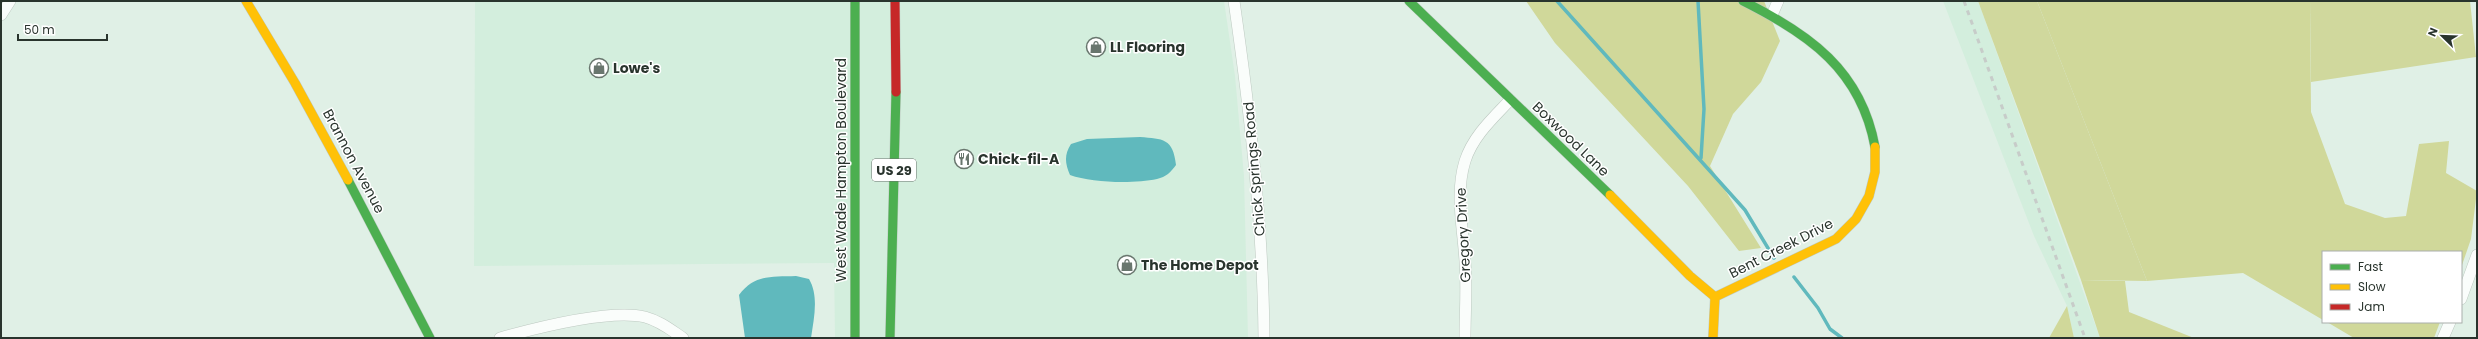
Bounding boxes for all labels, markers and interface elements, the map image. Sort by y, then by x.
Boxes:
scale bar [18,16,107,42]
north arrow [2422,16,2462,56]
text: 50 m [24,21,55,38]
text: N [2424,25,2442,39]
shop icon: LL Flooring [1085,36,1107,58]
place label: LL Flooring [1110,37,1185,57]
shop icon: Lowe's [588,57,610,79]
place label: Lowe's [613,58,660,78]
street label: West Wade Hampton Boulevard [831,58,851,282]
street label: Boxwood Lane [1528,97,1614,181]
street label: Chick Springs Road [1238,101,1270,237]
street label: Brannon Avenue [318,105,390,217]
restaurant icon: Chick-fil-A [953,148,975,170]
place label: Chick-fil-A [978,149,1060,169]
road number: US 29 [872,159,916,181]
street label: Gregory Drive [1451,187,1475,283]
street label: Bent Creek Drive [1725,213,1837,283]
legend [2322,251,2462,323]
shop icon: The Home Depot [1116,254,1138,276]
place label: The Home Depot [1141,255,1259,275]
text: Fast [2358,258,2383,275]
text: Slow [2358,278,2386,295]
text: Jam [2358,298,2385,315]

